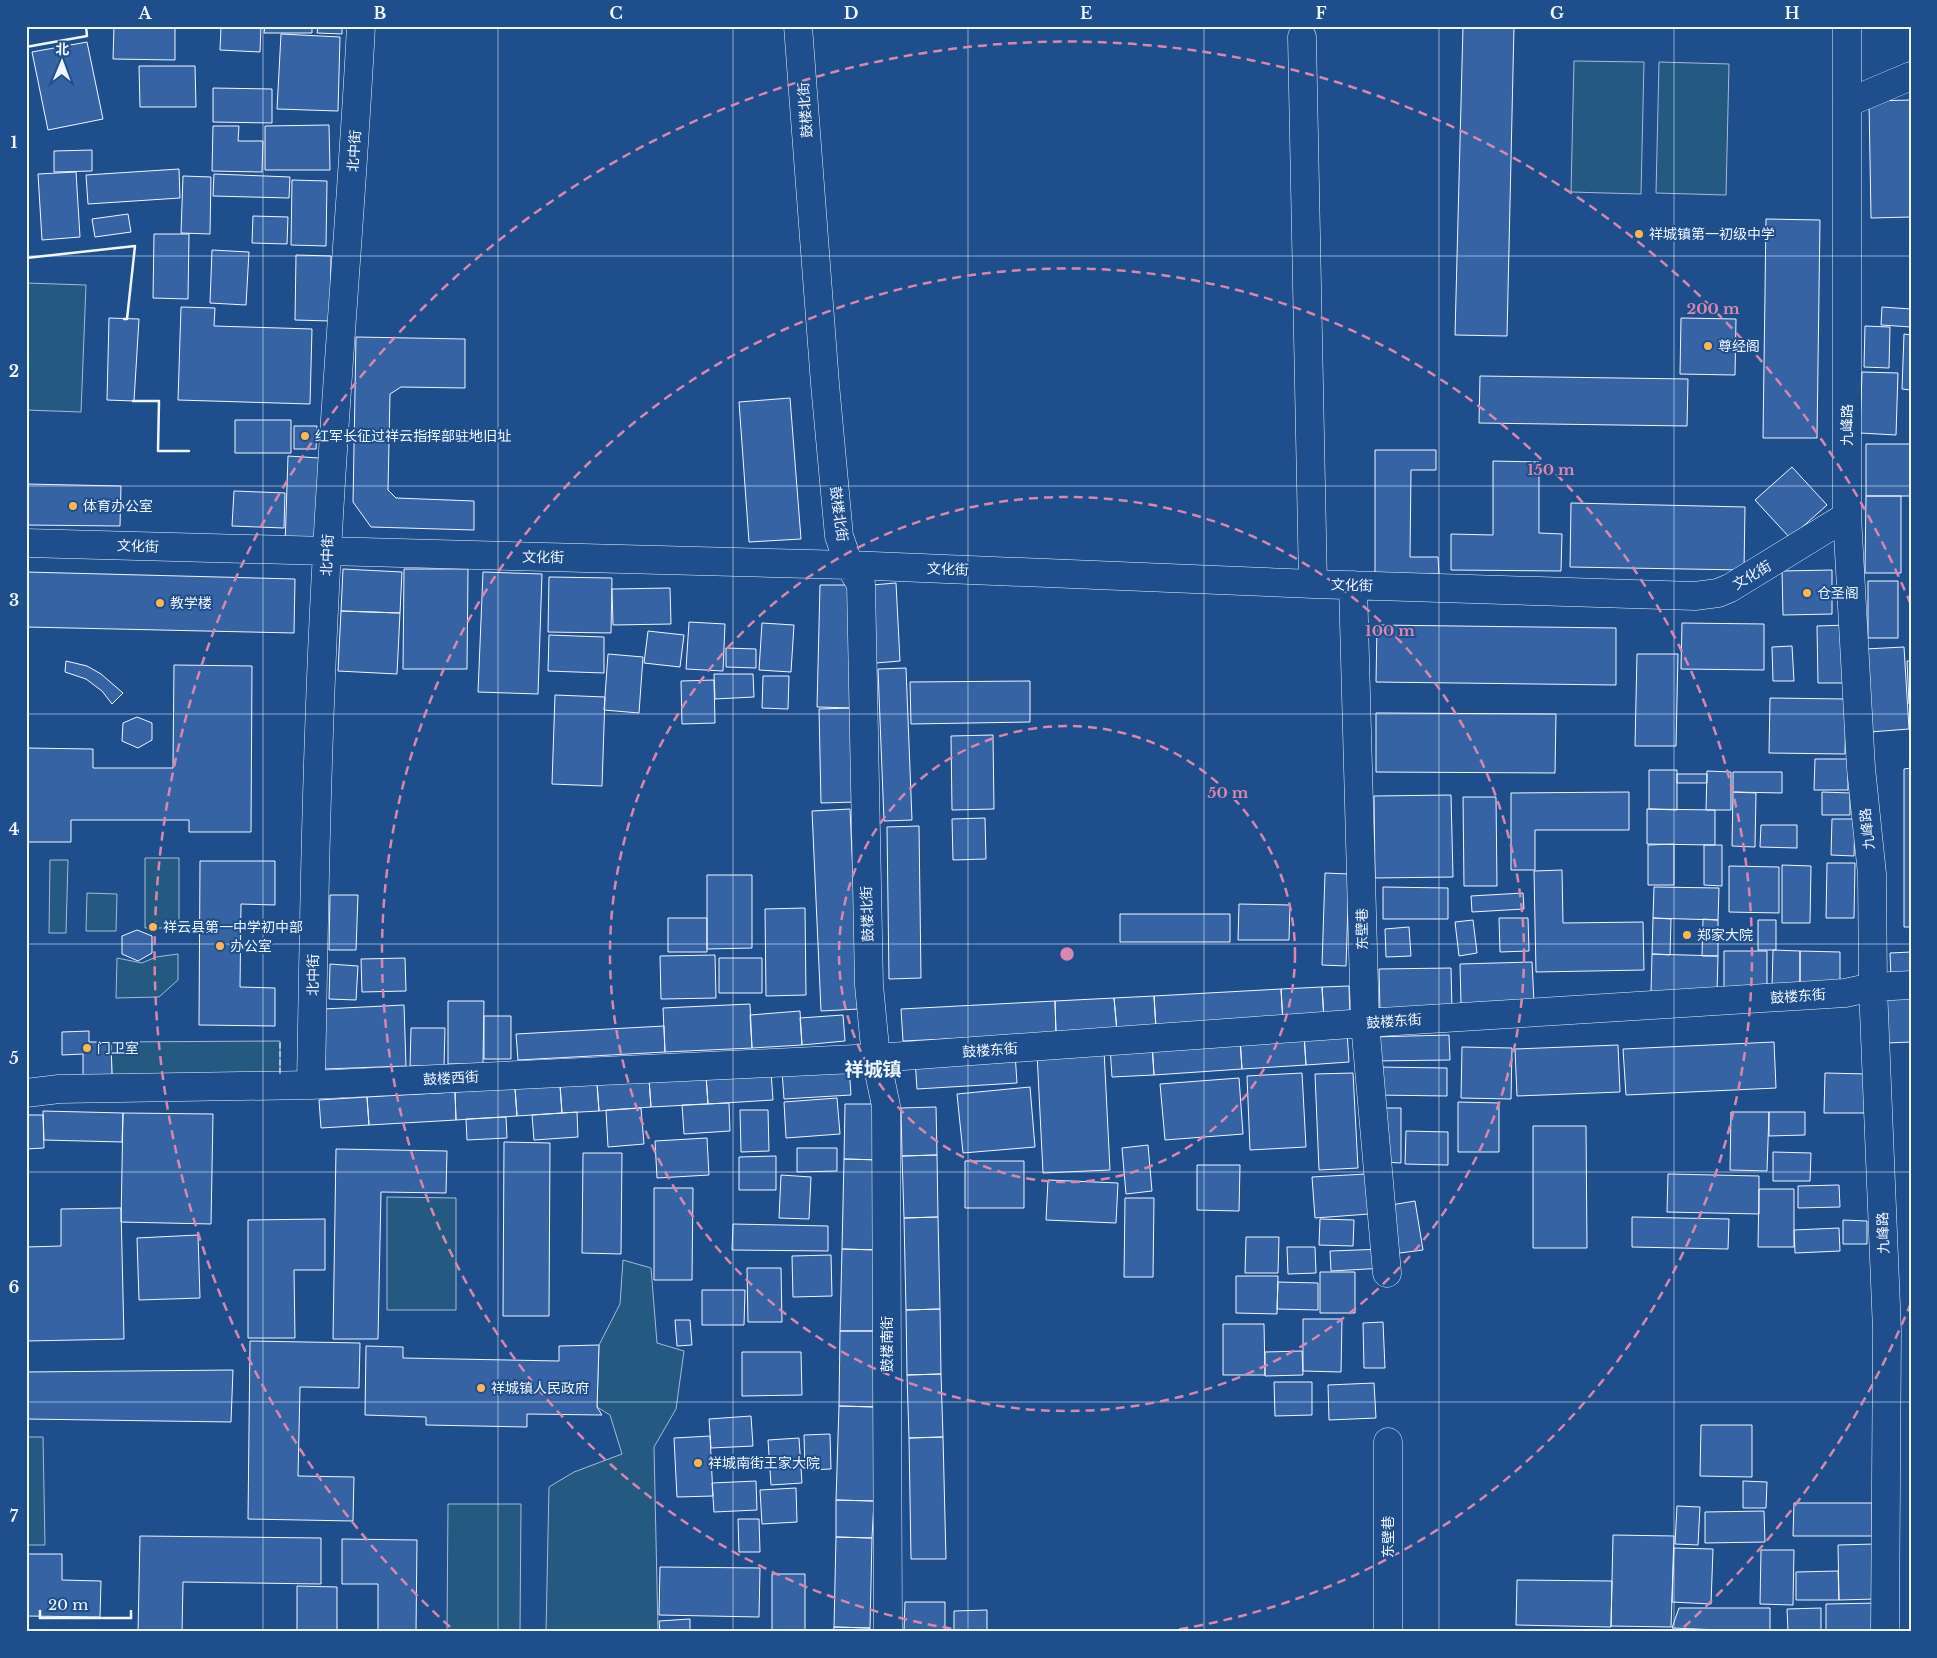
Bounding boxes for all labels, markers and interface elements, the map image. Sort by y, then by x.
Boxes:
text: A [138,3,153,23]
text: B [374,3,387,23]
text: C [609,3,623,23]
text: D [844,3,858,23]
text: E [1080,3,1092,23]
text: F [1315,3,1327,23]
text: G [1550,3,1564,23]
text: H [1784,3,1800,23]
north arrow [38,38,88,88]
text: 北 [55,40,69,58]
street label: 鼓楼北街 [794,81,816,139]
street label: 北中街 [344,129,364,173]
text: 1 [11,132,18,152]
place label: 祥城镇第一初级中学 [1649,225,1775,243]
marker: 祥城镇第一初级中学 [1633,228,1645,240]
text: 200 m [1687,299,1740,318]
place label: 尊经阁 [1718,337,1760,355]
marker: 尊经阁 [1702,340,1714,352]
text: 2 [9,361,19,381]
street label: 九峰路 [1838,404,1856,446]
place label: 红军长征过祥云指挥部驻地旧址 [315,427,511,445]
marker: 红军长征过祥云指挥部驻地旧址 [299,430,311,442]
text: 150 m [1527,460,1575,479]
street label: 鼓楼北街 [826,485,852,543]
place label: 体育办公室 [83,497,153,515]
marker: 体育办公室 [67,500,79,512]
street label: 北中街 [317,534,337,576]
street label: 文化街 [117,536,159,556]
street label: 文化街 [522,548,564,566]
street label: 文化街 [1729,556,1775,594]
street label: 文化街 [927,559,969,579]
street label: 文化街 [1331,575,1373,595]
place label: 仓圣阁 [1817,584,1859,602]
marker: 仓圣阁 [1801,587,1813,599]
text: 3 [9,590,19,610]
place label: 教学楼 [170,594,212,612]
marker: 教学楼 [154,597,166,609]
text: 100 m [1365,621,1415,640]
text: 50 m [1208,783,1249,802]
street label: 九峰路 [1856,807,1878,851]
text: 4 [9,819,19,839]
street label: 鼓楼北街 [857,886,877,942]
street label: 东壁巷 [1353,908,1371,950]
place label: 祥云县第一中学初中部 [163,918,303,936]
marker: 祥云县第一中学初中部 [147,921,159,933]
place label: 郑家大院 [1697,926,1753,944]
marker: 郑家大院 [1681,929,1693,941]
place label: 办公室 [230,937,272,955]
marker: 办公室 [214,940,226,952]
centre of rings [1058,945,1076,963]
street label: 北中街 [304,954,322,996]
street label: 鼓楼东街 [1769,985,1827,1007]
street label: 鼓楼东街 [1365,1010,1423,1032]
place label: 门卫室 [97,1039,139,1057]
street label: 鼓楼东街 [961,1039,1019,1061]
marker: 门卫室 [81,1042,93,1054]
text: 5 [9,1048,19,1068]
district label: 祥城镇 [844,1058,902,1081]
street label: 鼓楼西街 [423,1068,479,1088]
street label: 九峰路 [1873,1212,1893,1254]
text: 6 [9,1277,20,1297]
street label: 鼓楼南街 [878,1316,896,1372]
place label: 祥城镇人民政府 [491,1379,589,1397]
marker: 祥城镇人民政府 [475,1382,487,1394]
place label: 祥城南街王家大院 [708,1454,820,1472]
marker: 祥城南街王家大院 [692,1457,704,1469]
text: 7 [10,1506,19,1526]
street label: 东壁巷 [1379,1516,1397,1558]
scale bar [40,1588,131,1620]
text: 20 m [48,1595,88,1614]

